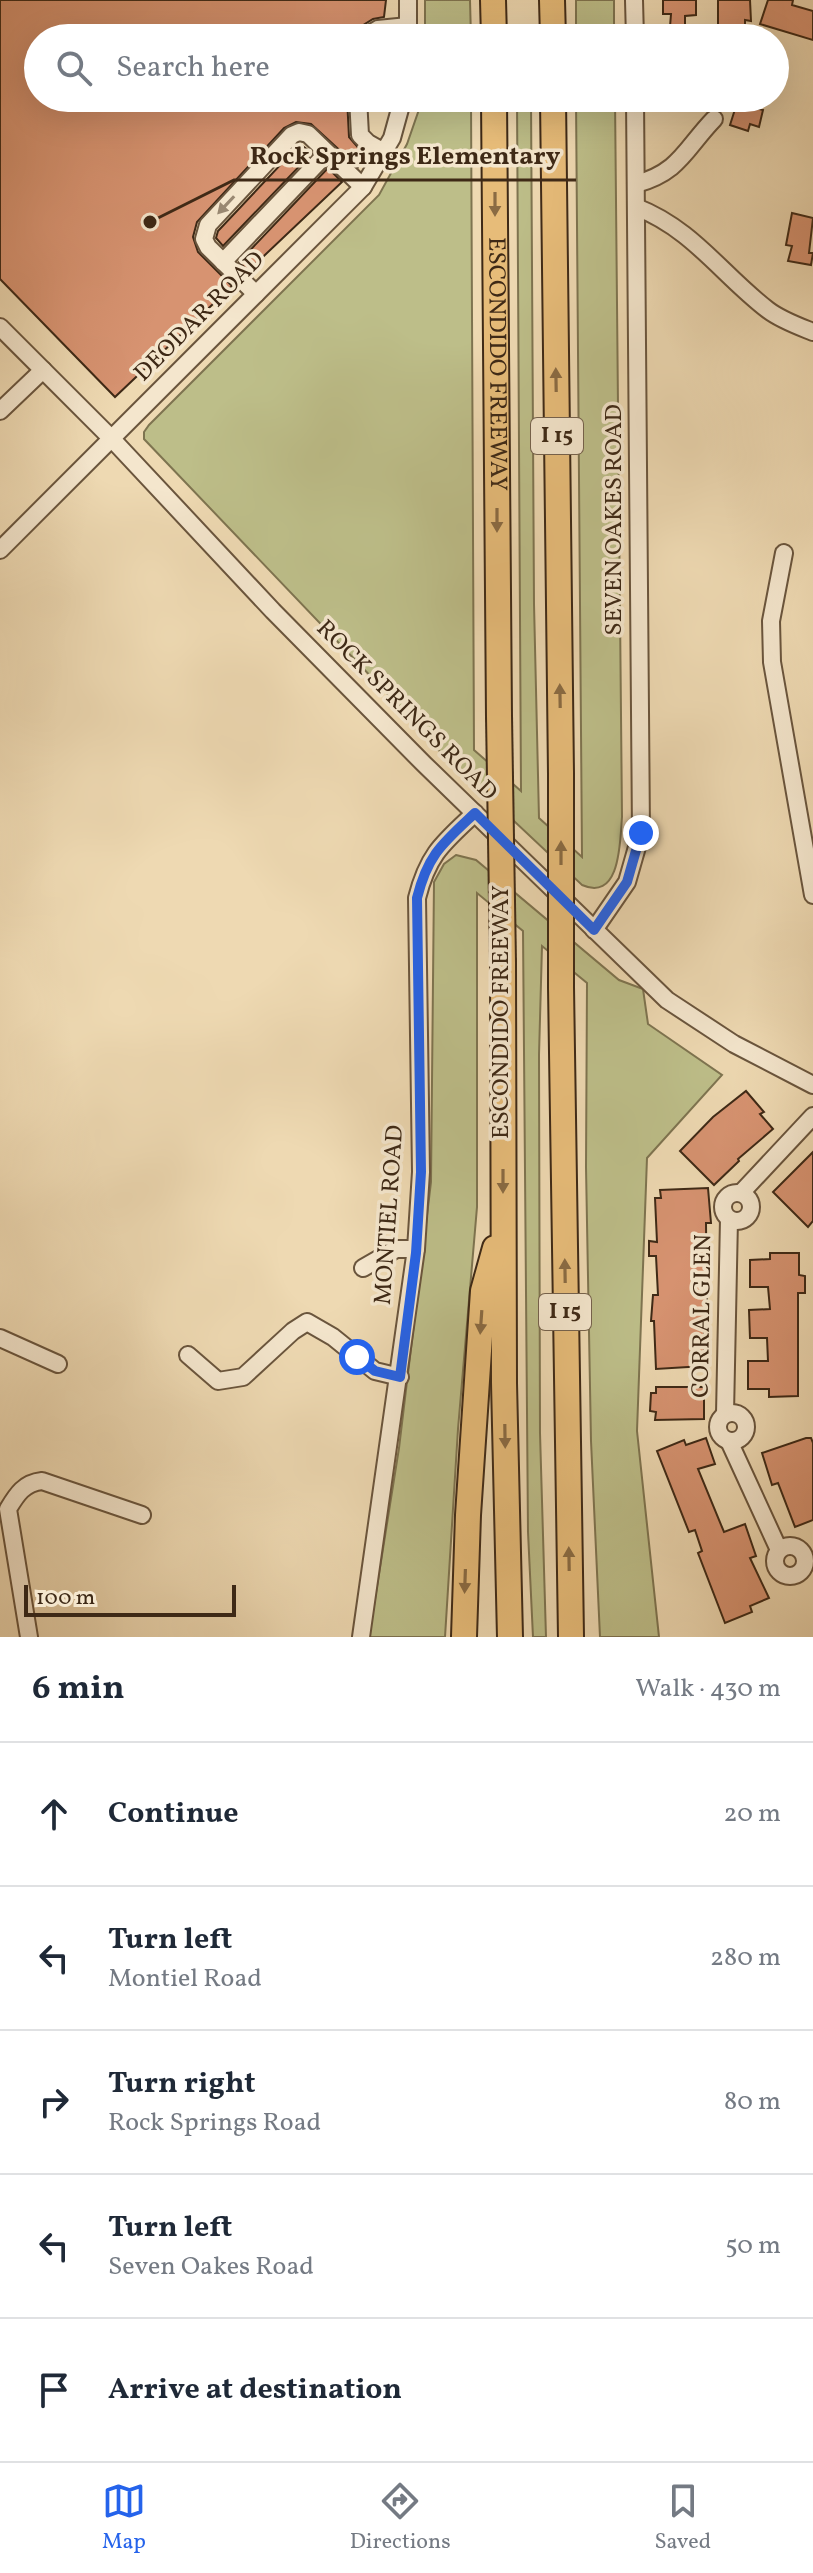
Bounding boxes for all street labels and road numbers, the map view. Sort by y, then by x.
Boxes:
street label: ESCONDIDO FREEWAY [478,237,514,491]
street label: DEODAR ROAD [127,244,273,390]
street label: SEVEN OAKES ROAD [598,404,632,636]
road number: I 15 [531,418,583,454]
street label: ROCK SPRINGS ROAD [308,613,504,809]
street label: ESCONDIDO FREEWAY [485,885,519,1139]
street label: MONTIEL ROAD [367,1124,413,1306]
street label: CORRAL GLEN [685,1234,721,1398]
road number: I 15 [539,1294,591,1330]

